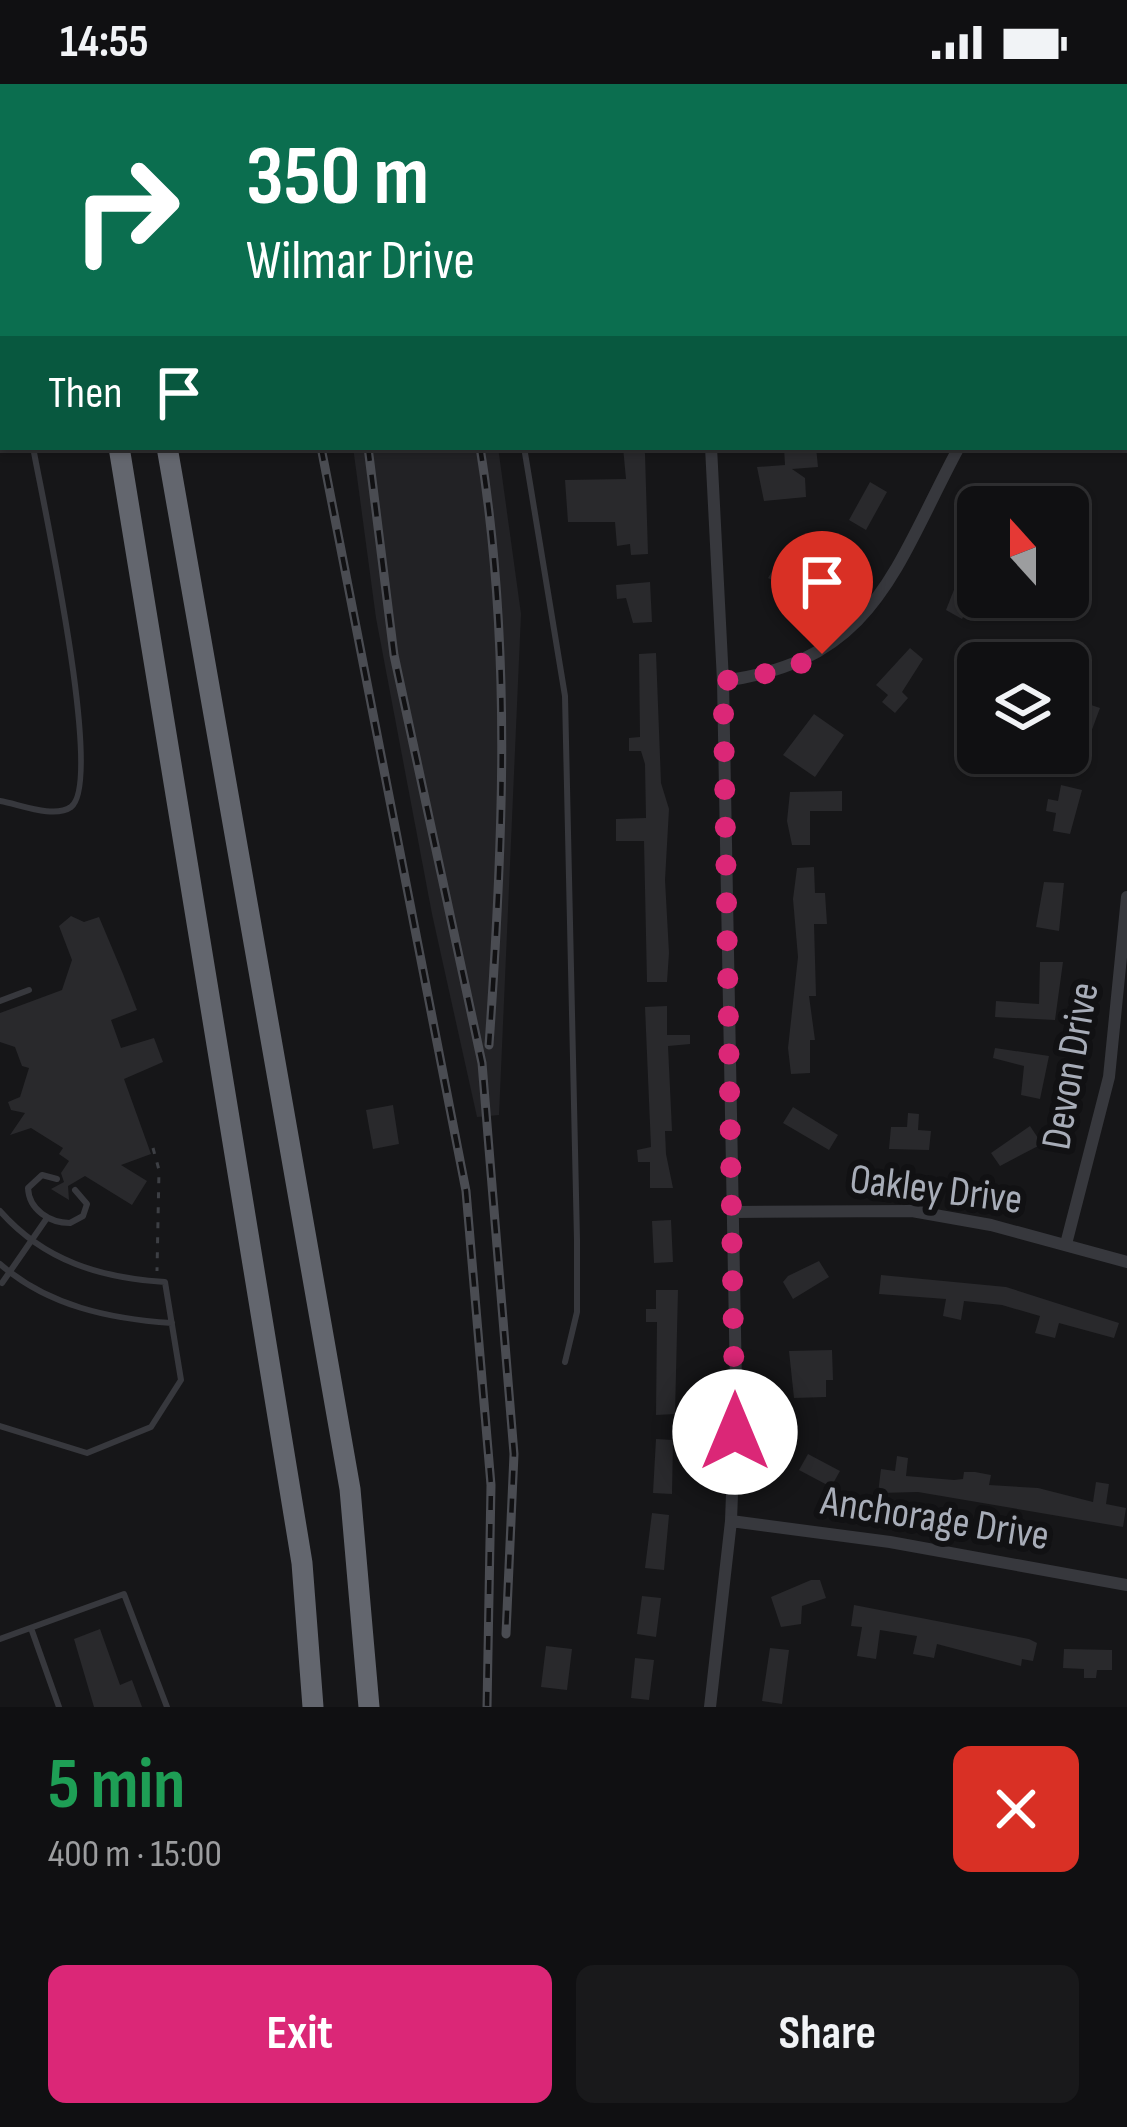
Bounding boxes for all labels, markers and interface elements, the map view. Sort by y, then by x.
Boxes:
text: 14:55 [60,15,148,70]
text: 350 m [246,127,429,228]
icon: right [48,132,204,288]
text: Wilmar Drive [246,229,475,294]
icon: arrive [146,360,212,426]
text: Then [48,366,122,421]
north arrow [957,486,1089,618]
map controls [957,486,1089,774]
pin [771,531,873,654]
icon: arrive [789,549,855,615]
button: layers [957,642,1089,774]
street label: Devon Drive [1031,979,1111,1153]
street label: Oakley Drive [847,1154,1025,1226]
position arrow [672,1369,798,1495]
street label: Anchorage Drive [816,1476,1053,1562]
text: 5 min [48,1742,185,1829]
button: close [953,1746,1079,1872]
text: 400 m · 15:00 [48,1831,222,1878]
button: Exit [48,1965,552,2103]
button: Share [576,1965,1079,2103]

